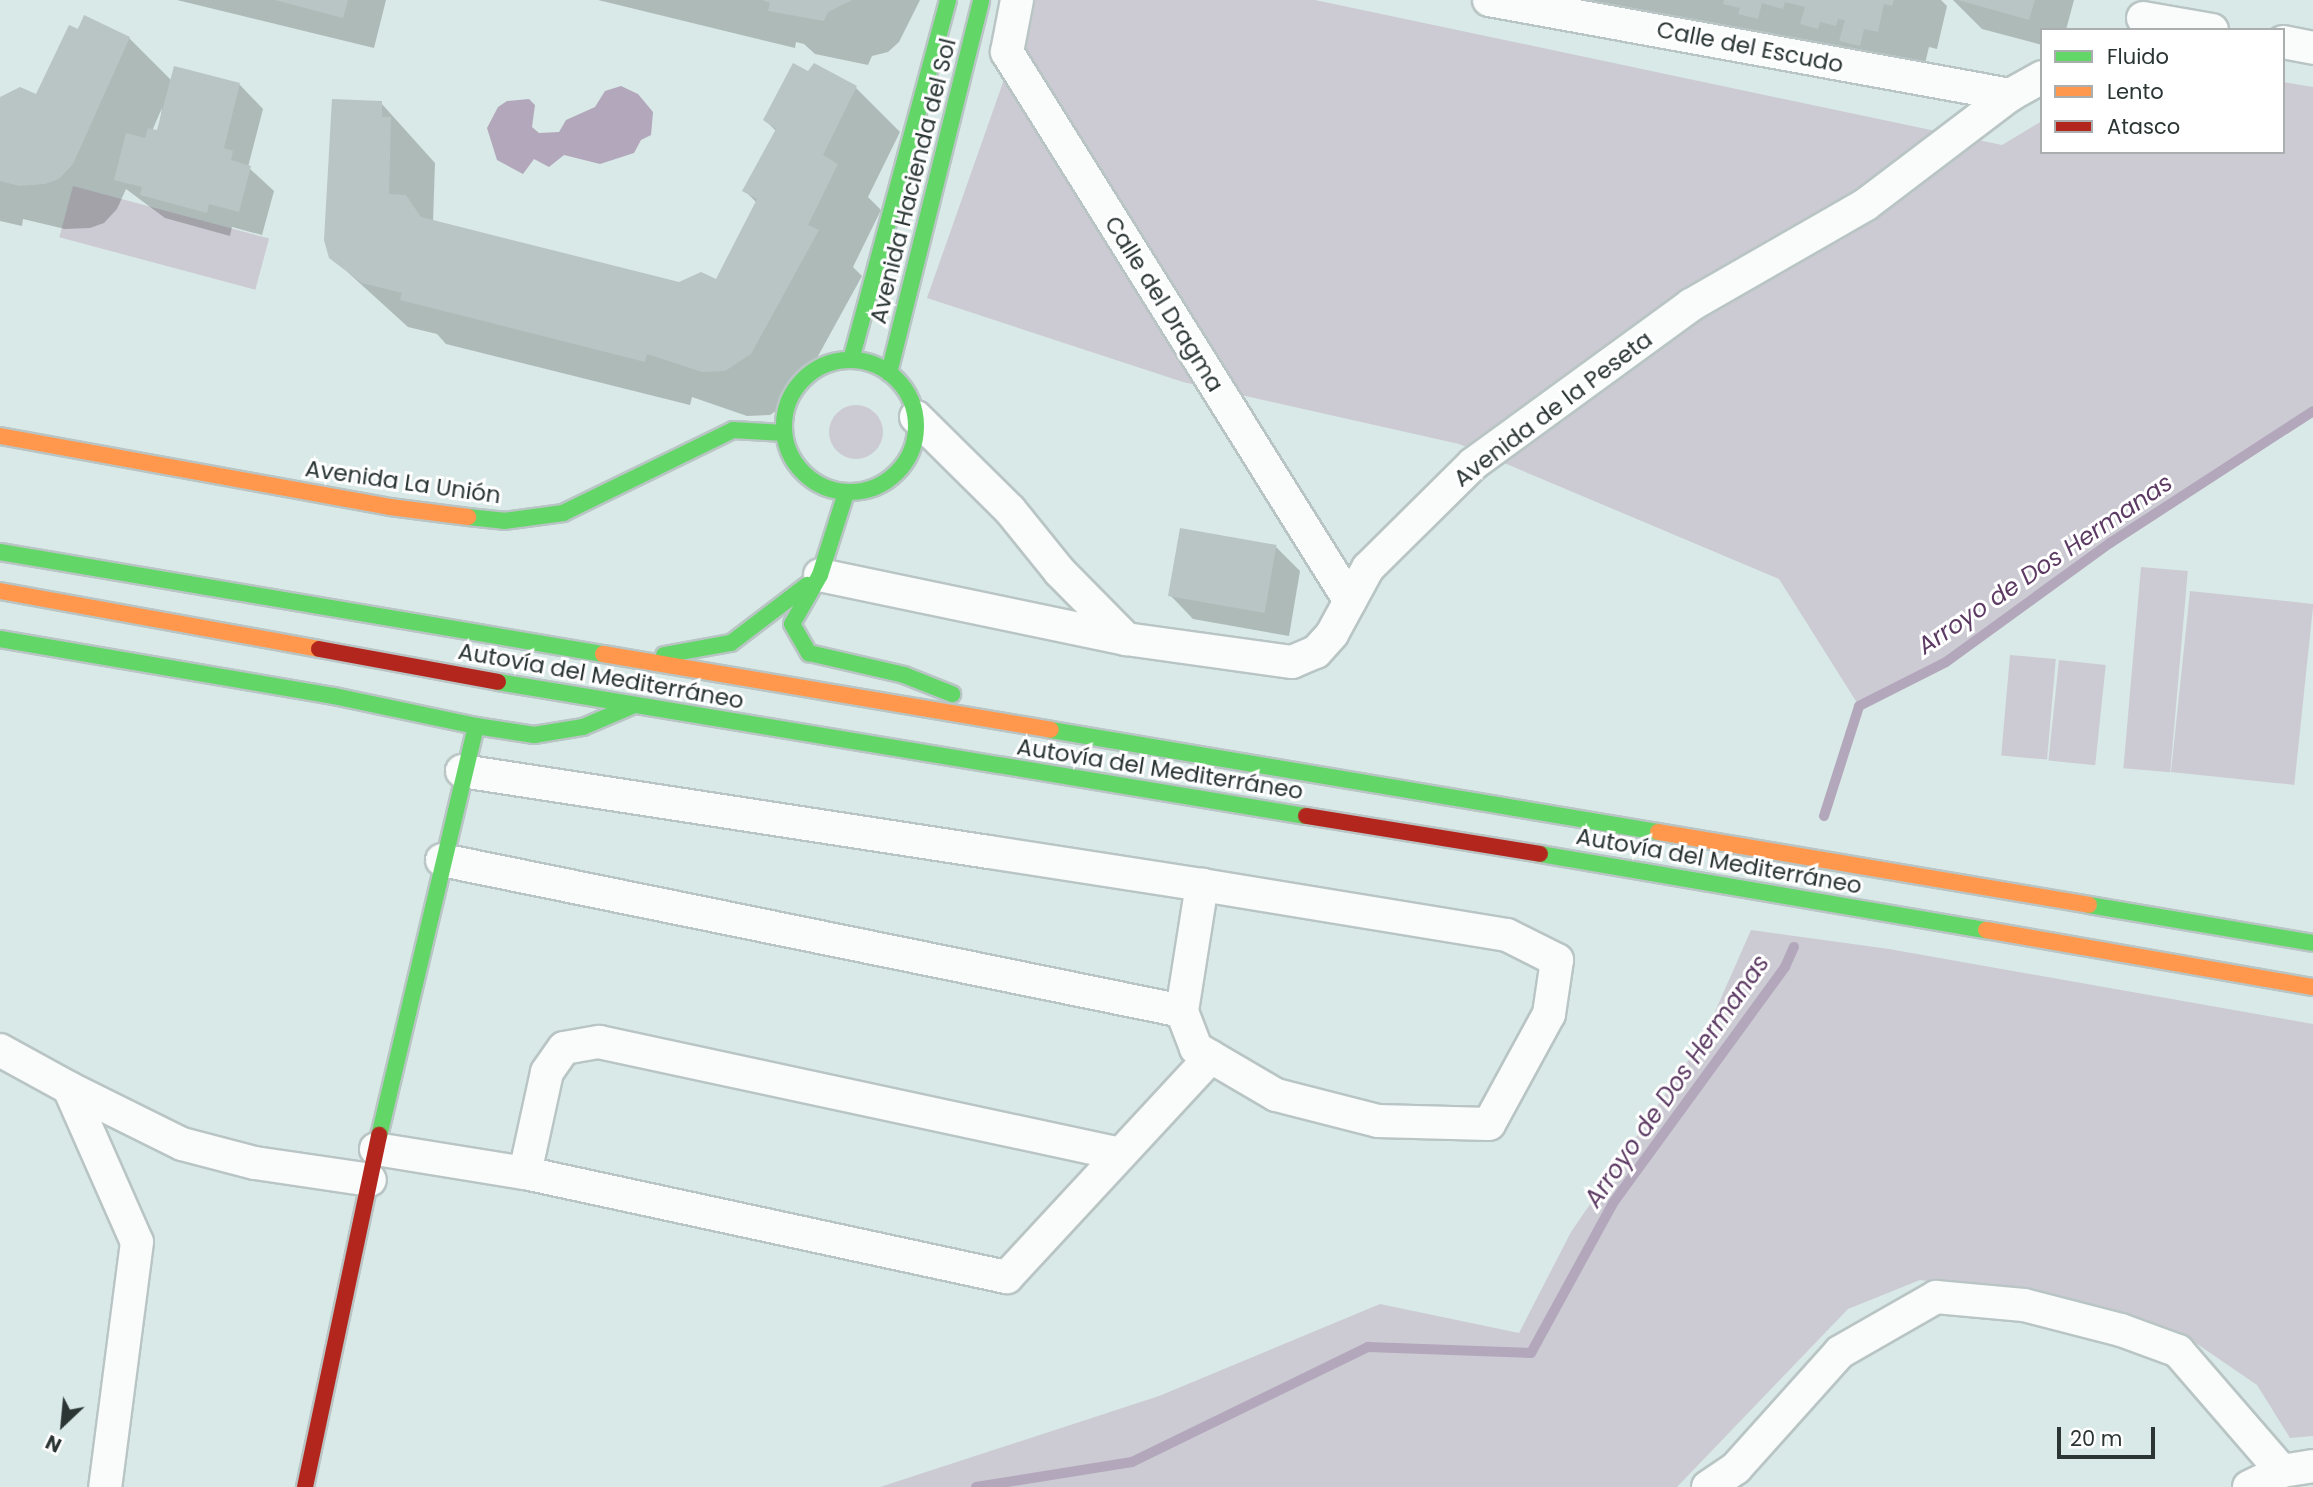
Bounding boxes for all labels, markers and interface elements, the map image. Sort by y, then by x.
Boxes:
street label: Calle del Escudo [1654,15,1846,79]
legend [2040,28,2285,154]
street label: Avenida Hacienda del Sol [864,35,962,327]
text: Fluido [2107,42,2169,71]
text: Lento [2107,77,2164,106]
text: Atasco [2107,112,2180,141]
street label: Calle del Dragma [1099,211,1229,397]
street label: Avenida de la Peseta [1448,325,1658,493]
street label: Avenida La Unión [303,455,503,509]
water label: Arroyo de Dos Hermanas [1912,468,2178,660]
street label: Autovía del Mediterráneo [456,637,746,715]
street label: Autovía del Mediterráneo [1015,733,1305,805]
street label: Autovía del Mediterráneo [1574,822,1864,900]
water label: Arroyo de Dos Hermanas [1579,949,1775,1213]
north arrow [28,1389,98,1459]
scale bar [2061,1414,2159,1458]
text: 20 m [2070,1424,2123,1453]
text: N [41,1428,66,1459]

